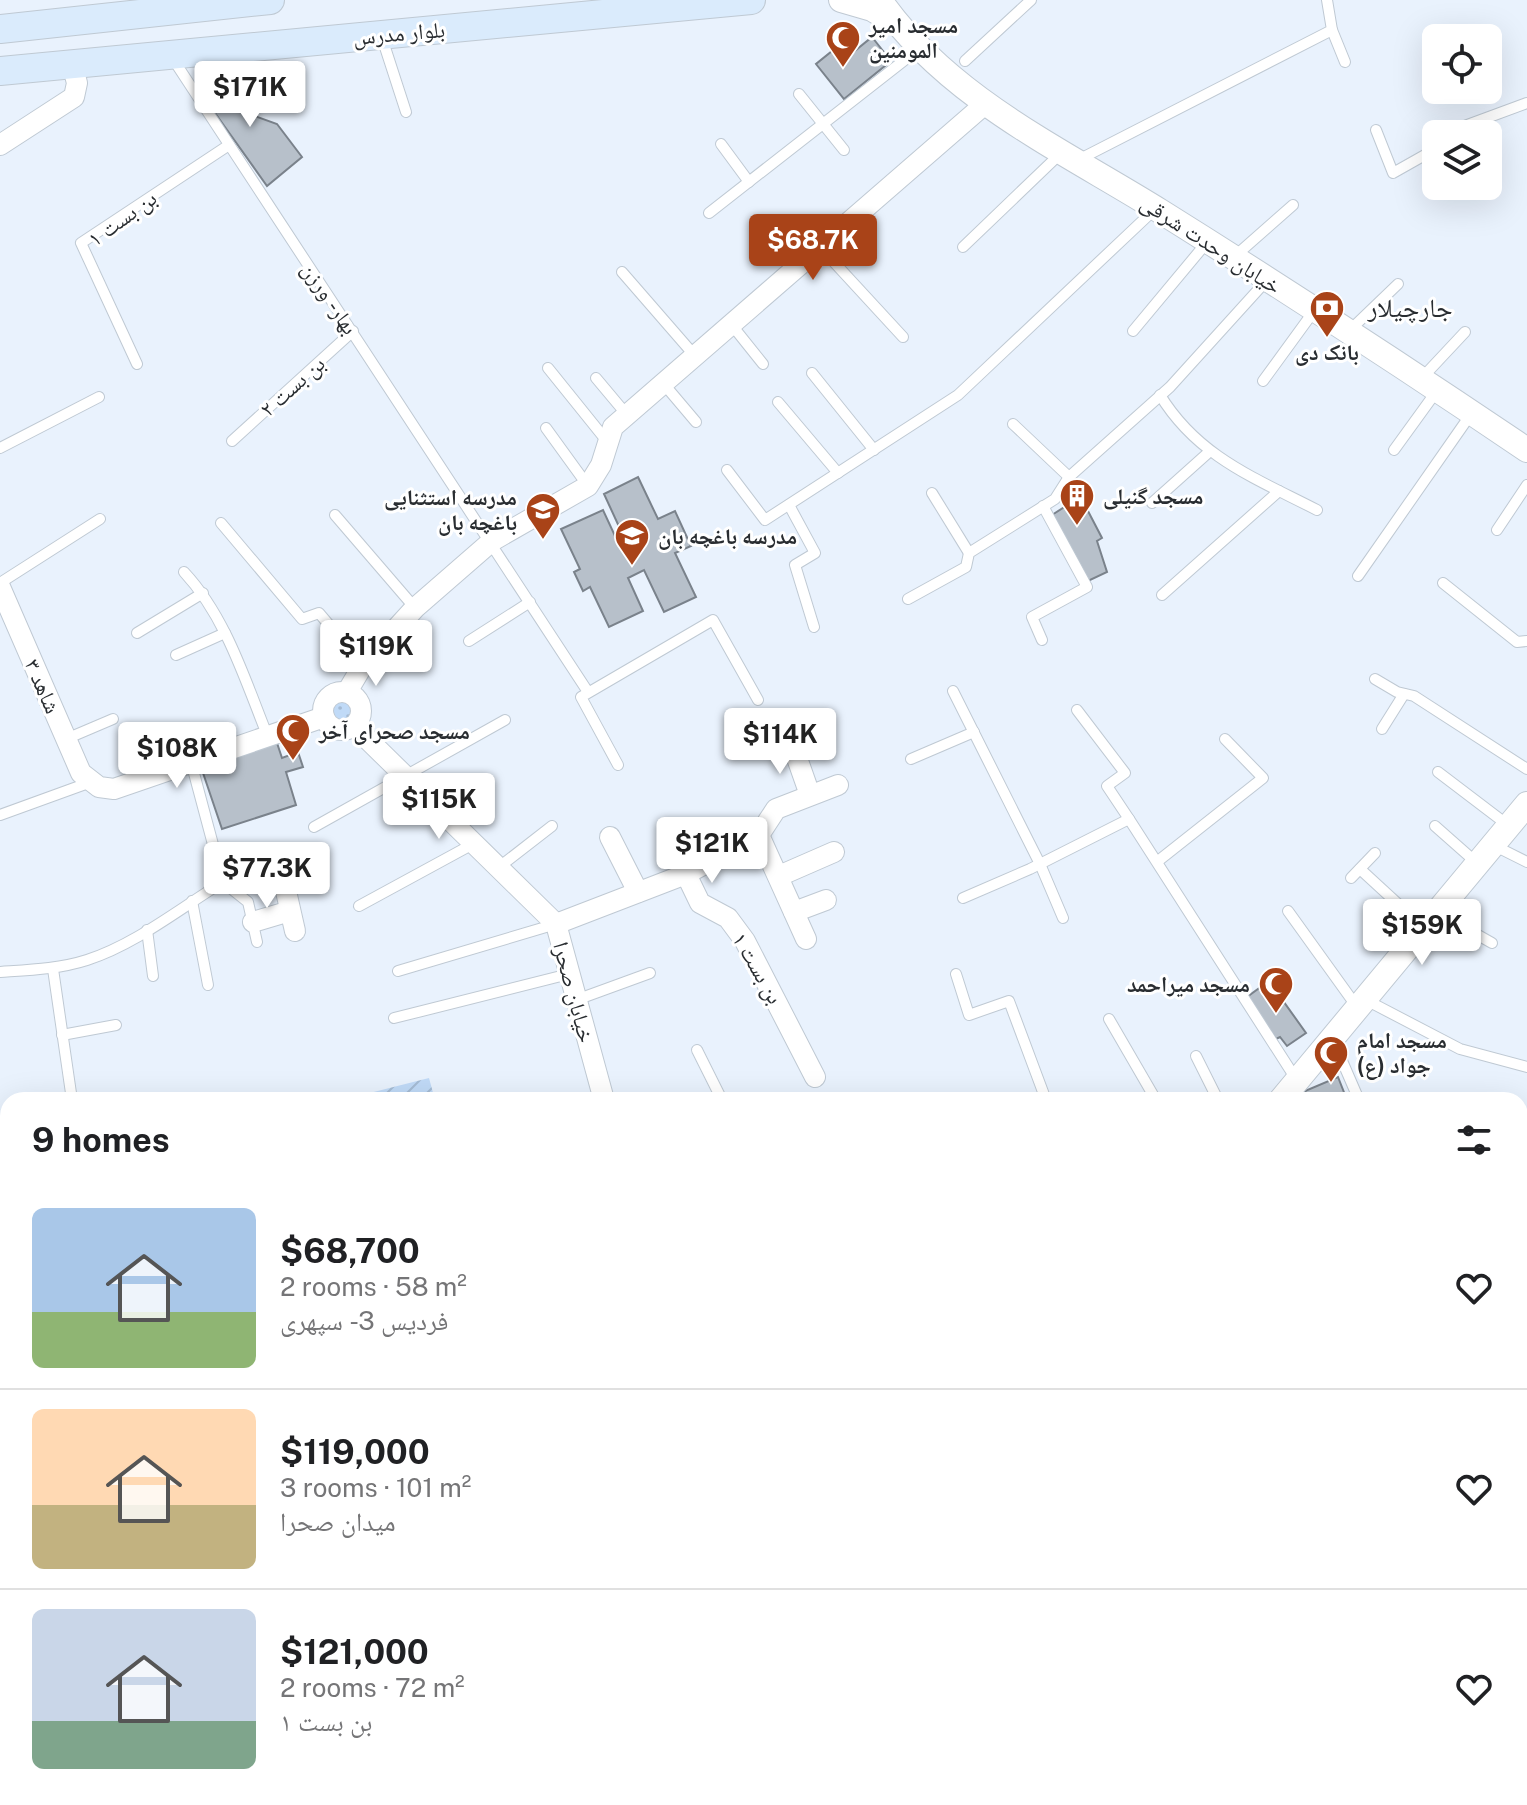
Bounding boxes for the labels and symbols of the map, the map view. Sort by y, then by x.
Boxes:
place label: مسجد امیر المومنین [868,12,958,64]
street label: بلوار مدرس [352,16,446,51]
mosque icon: مسجد امیر المومنین [824,19,862,69]
pin: $171K [194,61,306,129]
street label: بن بست ۱ [83,185,162,252]
street label: خیابان وحدت شرقی [1135,189,1286,300]
pin: $68.7K [748,214,878,282]
street label: بهار - ورزن [296,257,364,340]
bank icon: بانک دی [1308,289,1346,339]
district label: جارچیلار [1367,292,1452,324]
place label: بانک دی [1295,339,1359,366]
street label: بن بست ۲ [254,350,330,423]
building icon: مسجد گنیلی [1058,477,1096,527]
place label: مسجد گنیلی [1103,483,1204,510]
place label: مدرسه استثنایی باغچه بان [384,484,517,536]
school or university icon: مدرسه استثنایی باغچه بان [524,491,562,541]
school or university icon: مدرسه باغچه بان [613,517,651,567]
place label: مدرسه باغچه بان [658,523,797,550]
pin: $119K [320,620,432,688]
street label: شاهد ۳ [20,655,66,717]
pin: $114K [724,708,836,776]
mosque icon: مسجد صحرای آخر [274,712,312,762]
place label: مسجد صحرای آخر [318,718,470,745]
pin: $108K [121,722,233,790]
pin: $115K [383,773,495,841]
pin: $121K [656,817,768,885]
pin: $77.3K [202,842,332,910]
pin: $159K [1366,899,1478,967]
street label: بن بست ۱ [726,928,789,1009]
street label: خیابان صحرا [547,939,600,1046]
mosque icon: مسجد میراحمد [1257,965,1295,1015]
place label: مسجد میراحمد [1127,971,1250,997]
place label: مسجد امام جواد (ع) [1357,1027,1447,1080]
mosque icon: مسجد امام جواد (ع) [1312,1034,1350,1084]

